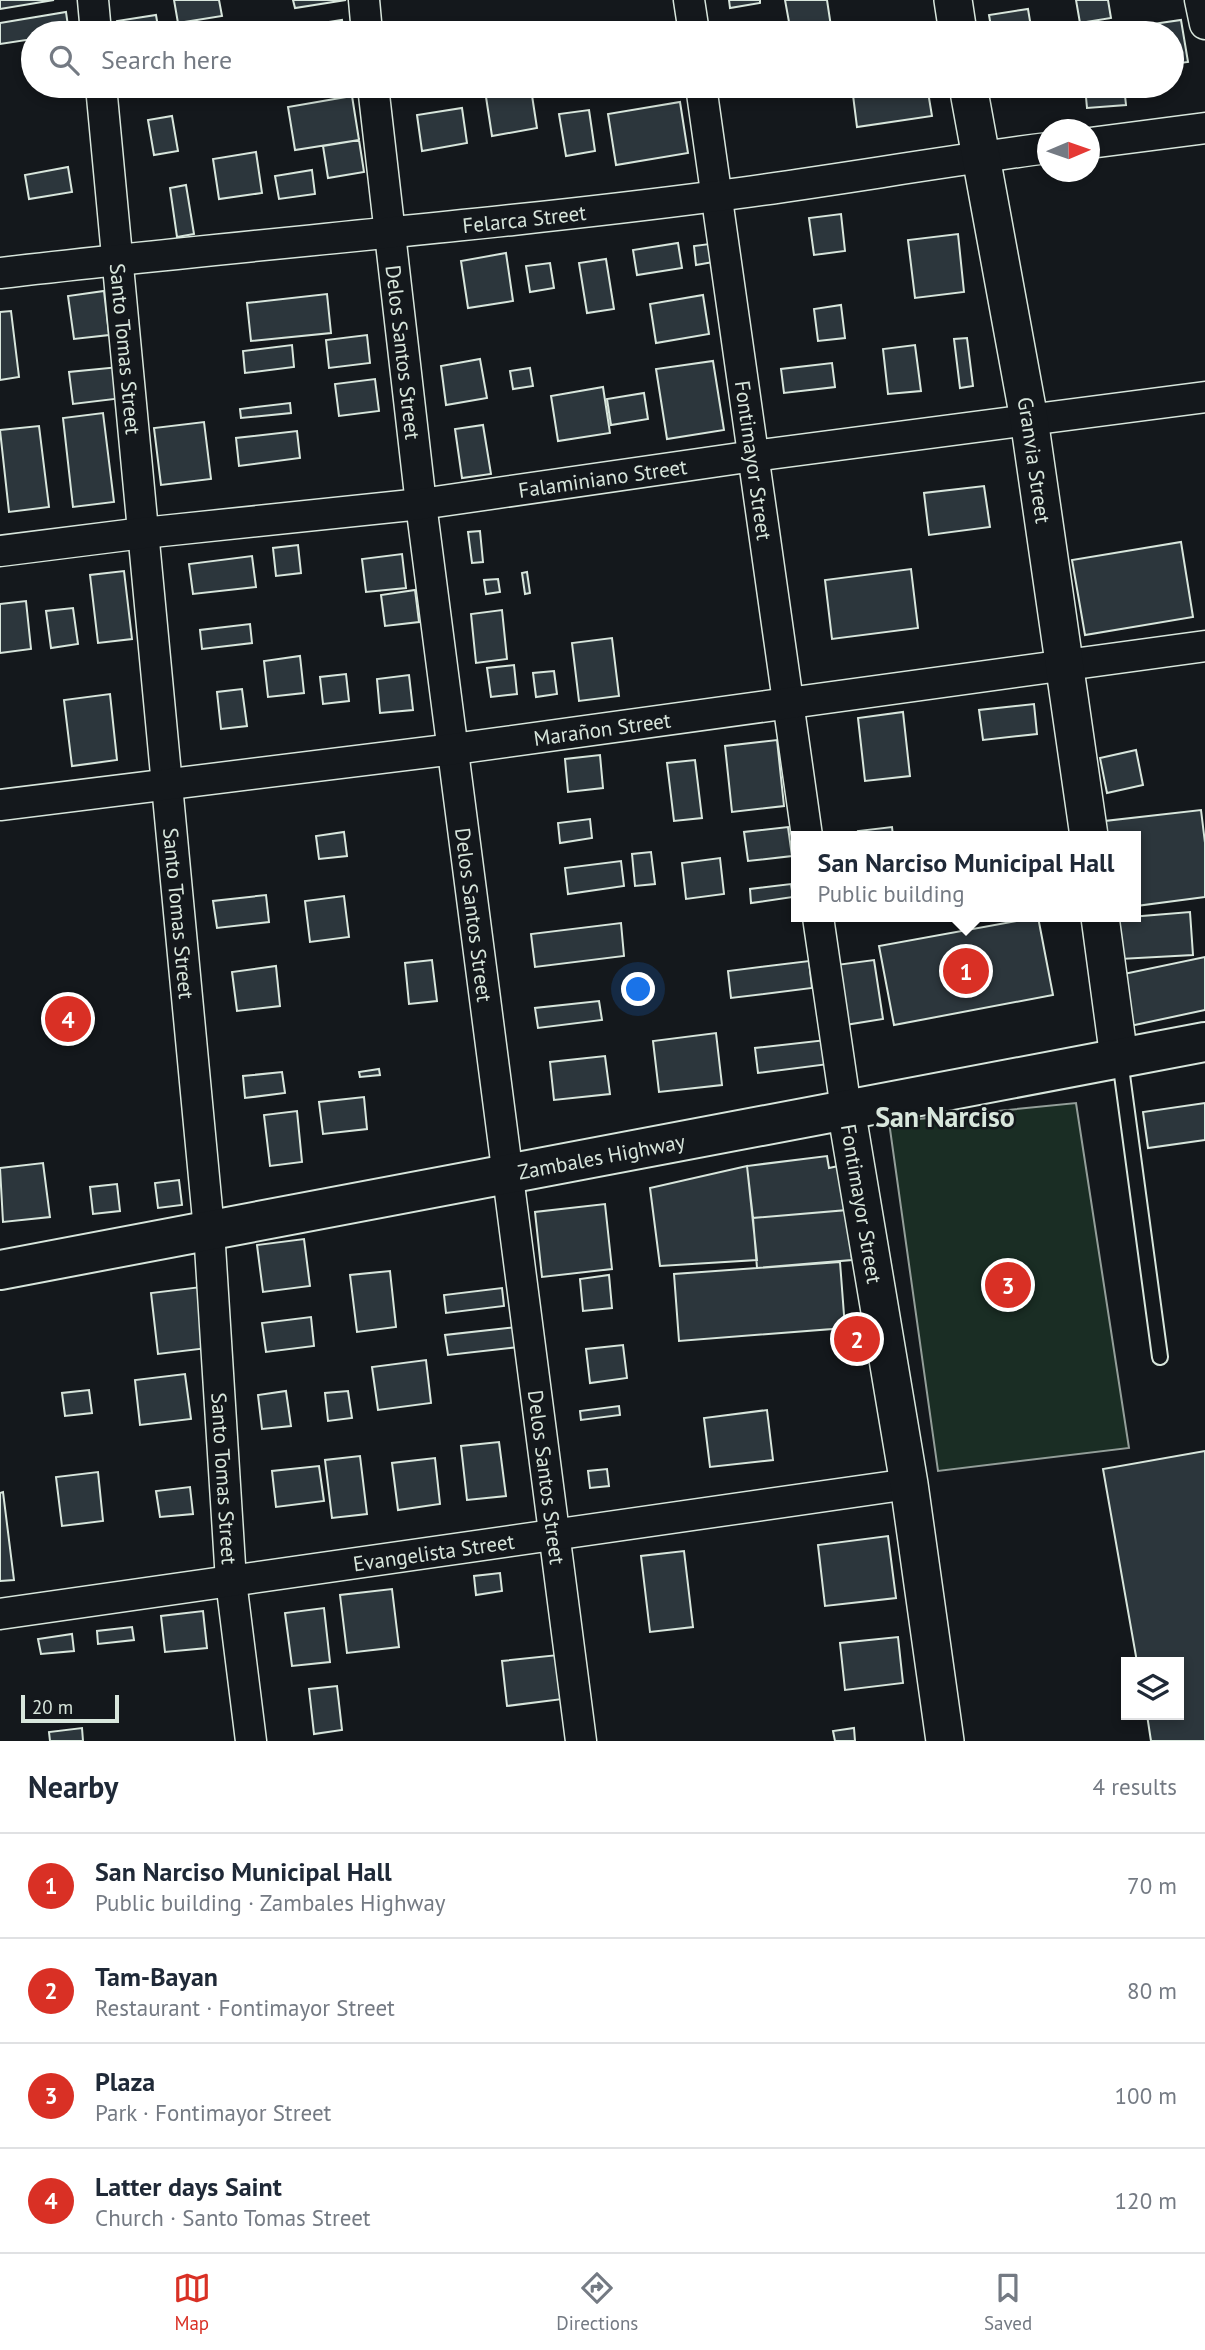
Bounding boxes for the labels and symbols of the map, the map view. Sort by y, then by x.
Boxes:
north arrow [1037,119,1100,182]
street label: Felarca Street [461,198,588,239]
street label: Santo Tomas Street [104,262,147,436]
street label: Delos Santos Street [380,263,427,441]
street label: Fontimayor Street [729,379,779,542]
street label: Granvia Street [1012,395,1057,525]
street label: Falaminiano Street [516,452,689,503]
street label: Marañon Street [532,706,672,751]
street label: Santo Tomas Street [158,826,201,1000]
street label: Delos Santos Street [449,826,499,1004]
pin: 1 [943,945,989,997]
your location [621,972,655,1006]
pin: 4 [45,993,91,1045]
district label: San Narciso [875,1098,1015,1135]
street label: Fontimayor Street [835,1122,889,1285]
street label: Zambales Highway [515,1127,687,1185]
pin: 3 [985,1259,1031,1311]
pin: 2 [834,1313,880,1365]
street label: Delos Santos Street [522,1388,572,1566]
street label: Santo Tomas Street [206,1392,243,1565]
street label: Evangelista Street [351,1527,516,1577]
scale bar [21,1692,119,1724]

